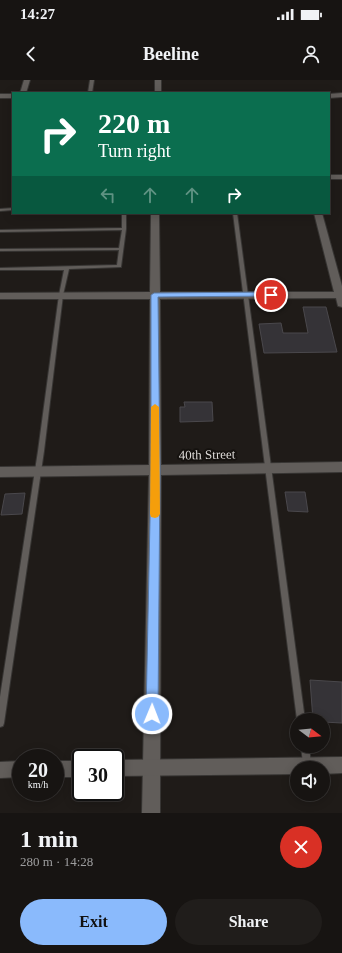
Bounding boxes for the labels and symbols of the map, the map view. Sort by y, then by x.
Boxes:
pin [254,278,288,312]
street label: 40th Street [179,446,236,462]
position arrow [131,693,173,735]
north arrow [290,713,330,753]
speed limit sign: 30 [72,749,124,801]

